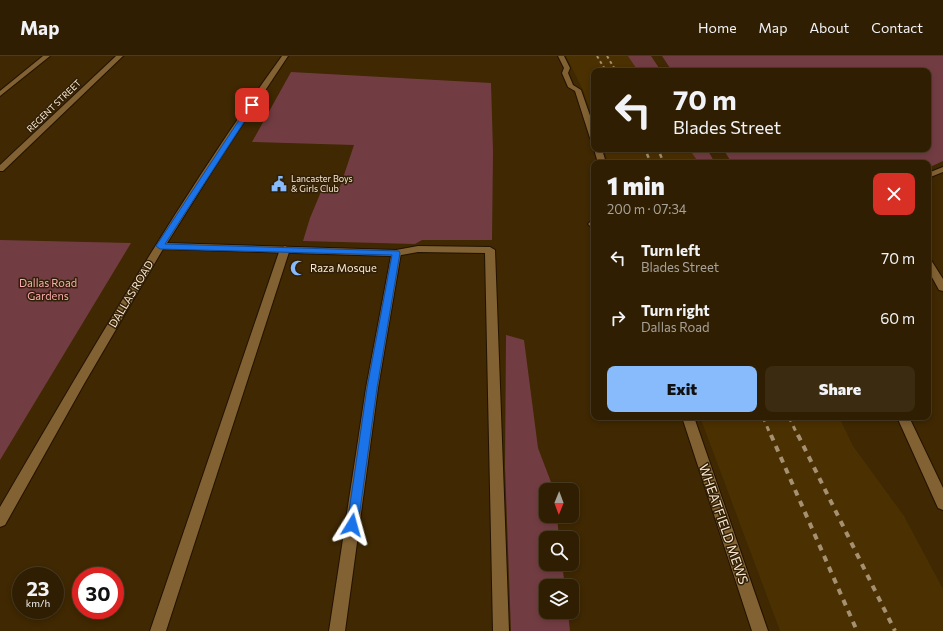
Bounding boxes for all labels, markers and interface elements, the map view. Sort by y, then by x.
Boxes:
text: Map [20,16,59,39]
text: Home [698,19,737,36]
text: Map [759,19,787,36]
text: About [809,19,849,36]
text: Contact [871,19,923,36]
street label: REGENT STREET [24,77,83,134]
text: 70 m [673,82,737,116]
icon: left [607,84,659,136]
pin [235,88,269,122]
icon: arrive [241,94,263,116]
text: Blades Street [673,116,781,138]
text: 1 min [607,171,665,200]
place label: Lancaster Boys & Girls Club [291,173,353,194]
button: close [873,173,915,215]
public building icon: Lancaster Boys & Girls Club [270,175,288,193]
text: 200 m · 07:34 [607,201,687,217]
text: Turn left [641,241,700,259]
icon: left [607,247,629,269]
text: 70 m [881,249,915,267]
street label: DALLAS ROAD [106,258,156,330]
mosque icon: Raza Mosque [289,259,307,277]
text: Blades Street [641,259,719,275]
place label: Raza Mosque [310,261,377,274]
park label: Dallas Road Gardens [19,276,77,302]
text: Turn right [641,301,710,319]
icon: right [607,307,629,329]
text: 60 m [880,309,915,327]
text: Dallas Road [641,319,710,335]
button: Exit [607,366,757,412]
button: Share [765,366,915,412]
street label: WHEATFIELD MEWS [696,462,752,587]
north arrow [539,483,579,523]
map controls [539,483,579,619]
position arrow [331,504,373,546]
button: search [539,531,579,571]
speed limit sign: 30 [72,567,124,619]
text: 23 [26,576,50,600]
button: layers [539,579,579,619]
text: km/h [26,597,50,609]

